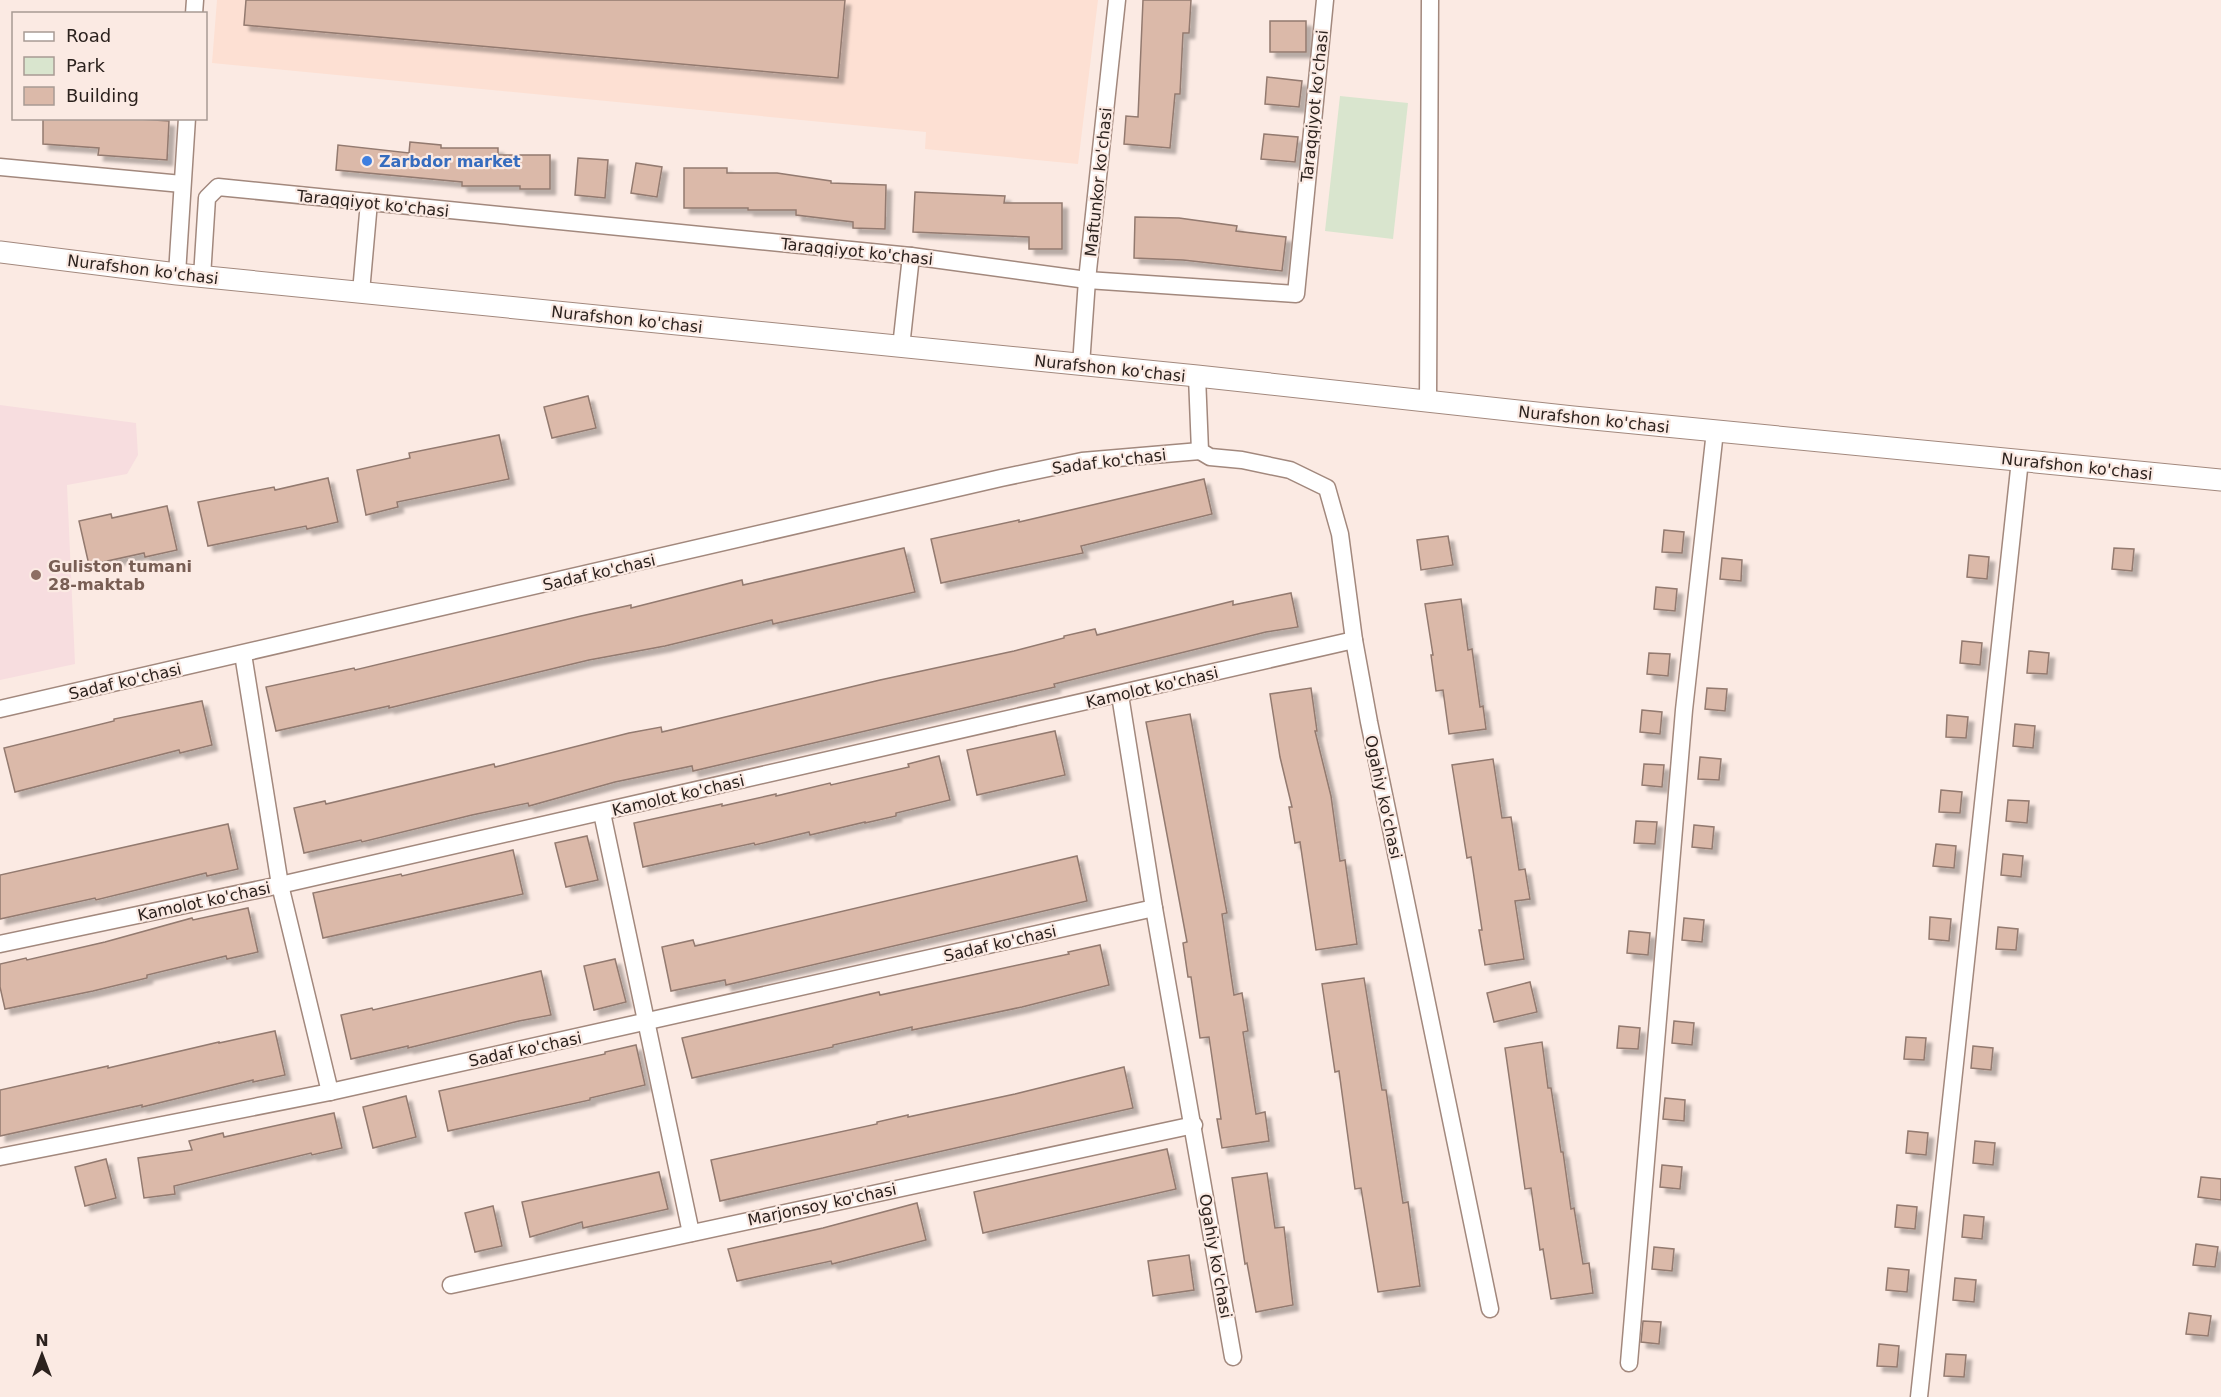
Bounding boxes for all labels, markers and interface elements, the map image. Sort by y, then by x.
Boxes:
legend [12,12,207,120]
text: Road [66,25,111,46]
street label: Taraqqiyot ko'chasi [1297,29,1332,184]
text: Park [66,55,105,76]
text: Building [66,85,139,106]
street label: Maftunkor ko'chasi [1081,106,1116,258]
place label: Zarbdor market [379,152,521,171]
marker: Zarbdor market [360,154,374,168]
street label: Taraqqiyot ko'chasi [295,186,450,221]
street label: Taraqqiyot ko'chasi [779,234,934,269]
street label: Nurafshon ko'chasi [66,251,220,288]
street label: Nurafshon ko'chasi [550,302,704,337]
street label: Nurafshon ko'chasi [1033,351,1187,386]
street label: Nurafshon ko'chasi [1517,402,1671,437]
street label: Sadaf ko'chasi [1051,445,1167,478]
street label: Nurafshon ko'chasi [2000,449,2154,484]
street label: Sadaf ko'chasi [541,550,657,595]
place label: Guliston tumani 28-maktab [48,557,192,594]
marker: Guliston tumani 28-maktab [29,568,43,582]
street label: Sadaf ko'chasi [67,659,183,704]
street label: Kamolot ko'chasi [1084,663,1220,712]
street label: Ogahiy ko'chasi [1361,733,1406,861]
street label: Kamolot ko'chasi [610,771,746,820]
street label: Kamolot ko'chasi [136,878,272,925]
street label: Sadaf ko'chasi [942,921,1058,966]
street label: Sadaf ko'chasi [467,1028,583,1071]
street label: Marjonsoy ko'chasi [746,1179,898,1230]
street label: Ogahiy ko'chasi [1195,1192,1236,1320]
north arrow [12,1325,72,1385]
text: N [35,1331,49,1350]

